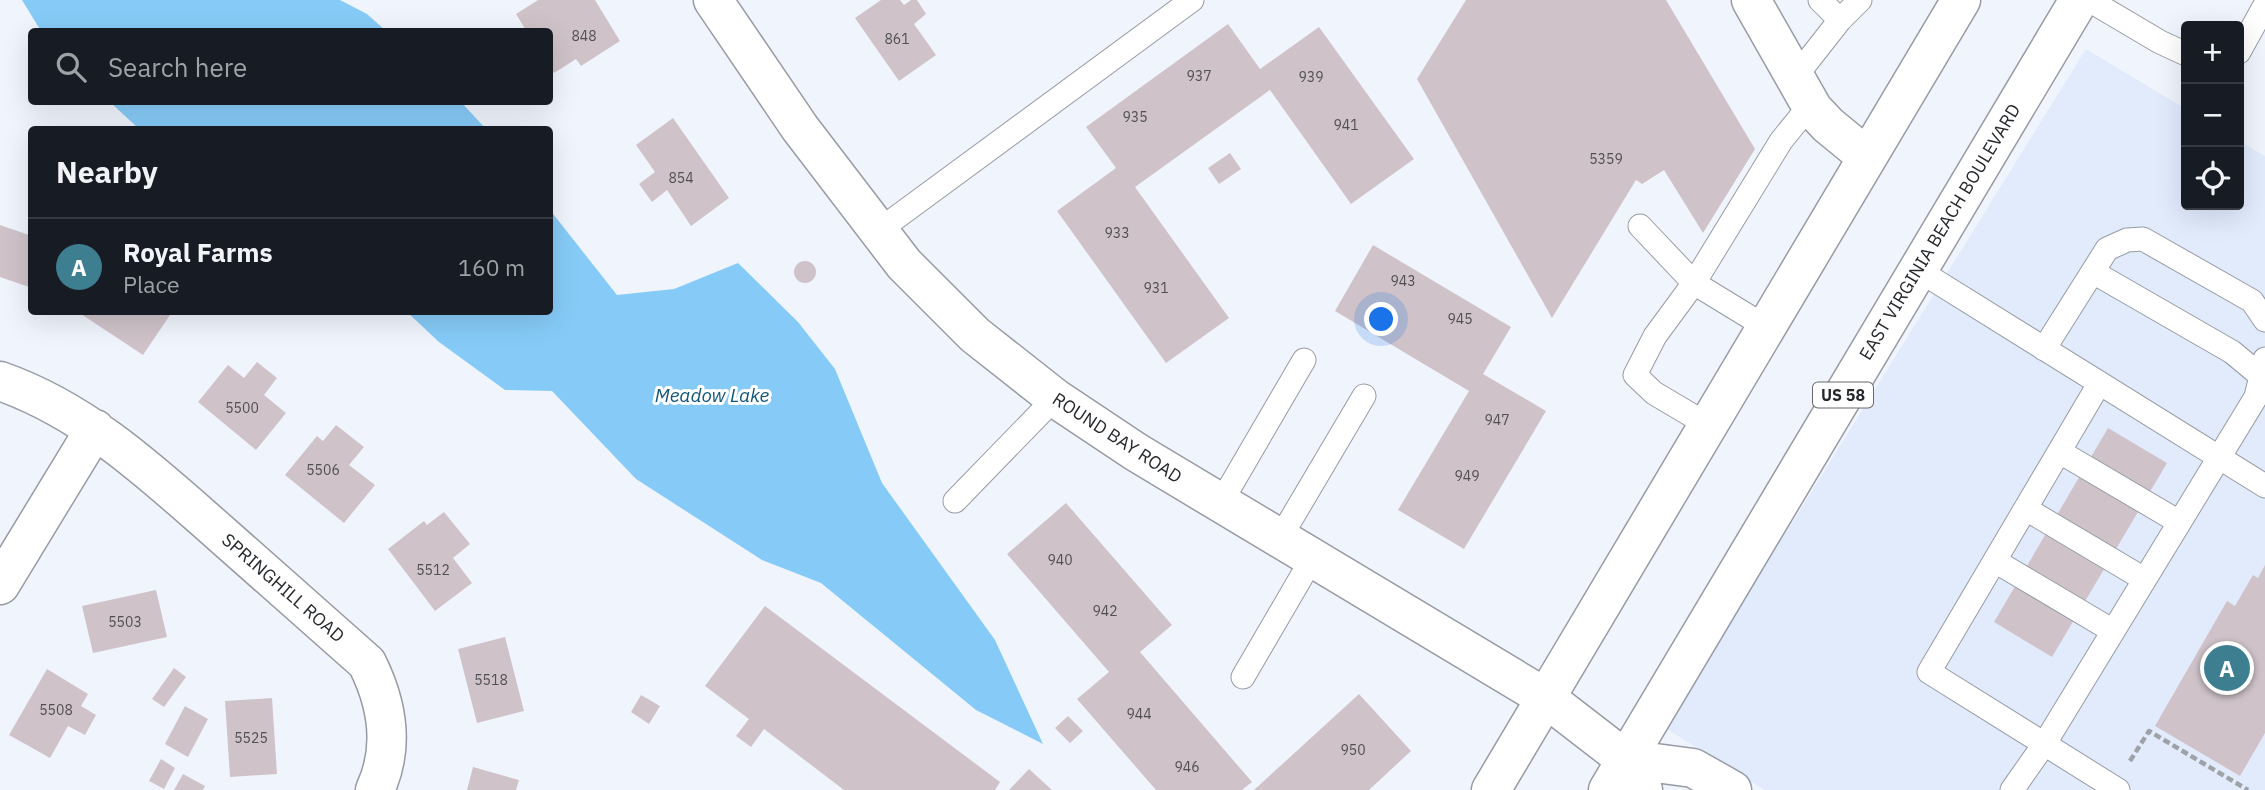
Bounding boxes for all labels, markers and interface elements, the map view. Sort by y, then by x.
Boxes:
map controls [2181,21,2244,210]
button: + [2181,21,2244,84]
house number: 848 [571,27,597,45]
search box [28,28,553,105]
house number: 861 [884,30,910,48]
icon: search [52,48,90,86]
text: Search here [108,50,247,84]
house number: 937 [1186,67,1212,85]
house number: 939 [1298,68,1324,86]
button: − [2181,84,2244,147]
street label: EAST VIRGINIA BEACH BOULEVARD [1854,99,2025,364]
house number: 935 [1122,108,1148,126]
house number: 941 [1333,116,1359,134]
button: locate [2181,147,2244,210]
house number: 5359 [1589,150,1623,168]
text: Nearby [56,152,158,191]
house number: 854 [668,169,694,187]
house number: 933 [1104,224,1130,242]
text: Royal Farms [123,235,273,269]
text: A [71,252,87,282]
text: 160 m [458,252,525,282]
text: Place [123,269,180,299]
house number: 943 [1390,272,1416,290]
house number: 931 [1143,279,1169,297]
your location [1364,302,1398,336]
house number: 945 [1447,310,1473,328]
road number: US 58 [1813,382,1873,408]
water label: Meadow Lake [655,383,770,407]
street label: ROUND BAY ROAD [1048,387,1186,488]
house number: 5500 [225,399,259,417]
house number: 947 [1484,411,1510,429]
house number: 5506 [306,461,340,479]
house number: 949 [1454,467,1480,485]
street label: SPRINGHILL ROAD [217,528,349,647]
house number: 940 [1047,551,1073,569]
house number: 5512 [416,561,450,579]
house number: 942 [1092,602,1118,620]
house number: 5503 [108,613,142,631]
pin: A [2204,642,2250,694]
house number: 5518 [474,671,508,689]
house number: 5508 [39,701,73,719]
house number: 944 [1126,705,1152,723]
house number: 5525 [234,729,268,747]
house number: 950 [1340,741,1366,759]
house number: 946 [1174,758,1200,776]

